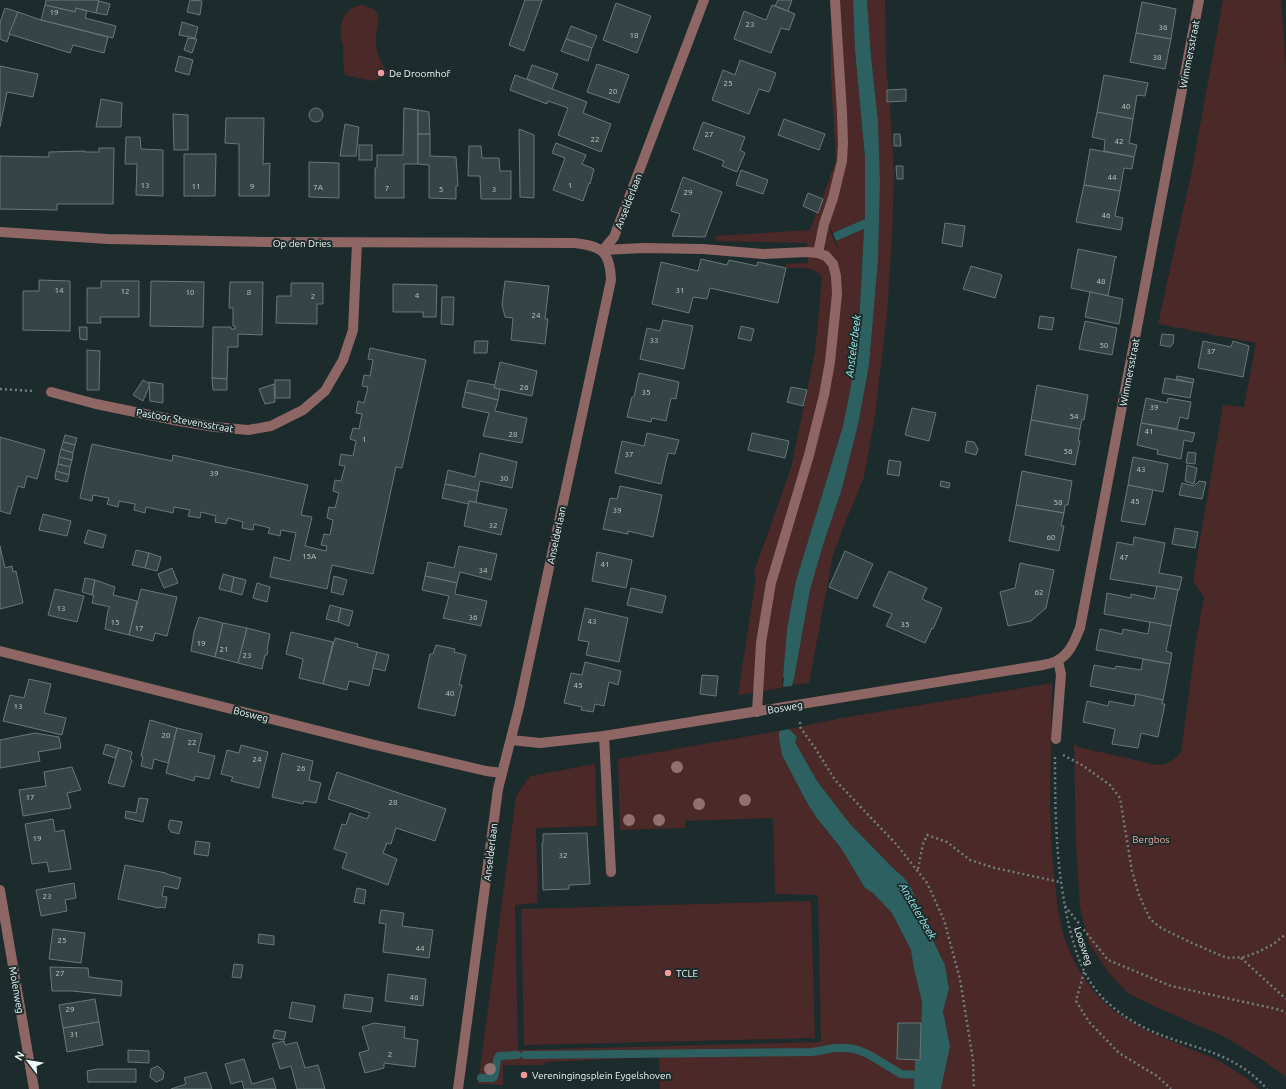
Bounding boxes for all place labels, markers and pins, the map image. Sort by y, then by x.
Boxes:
marker: De Droomhof [376,68,386,78]
place label: De Droomhof [389,68,451,79]
marker: TCLE [663,968,673,978]
place label: TCLE [676,968,699,979]
marker: Vereningingsplein Eygelshoven [519,1070,529,1080]
place label: Vereningingsplein Eygelshoven [532,1070,671,1081]

